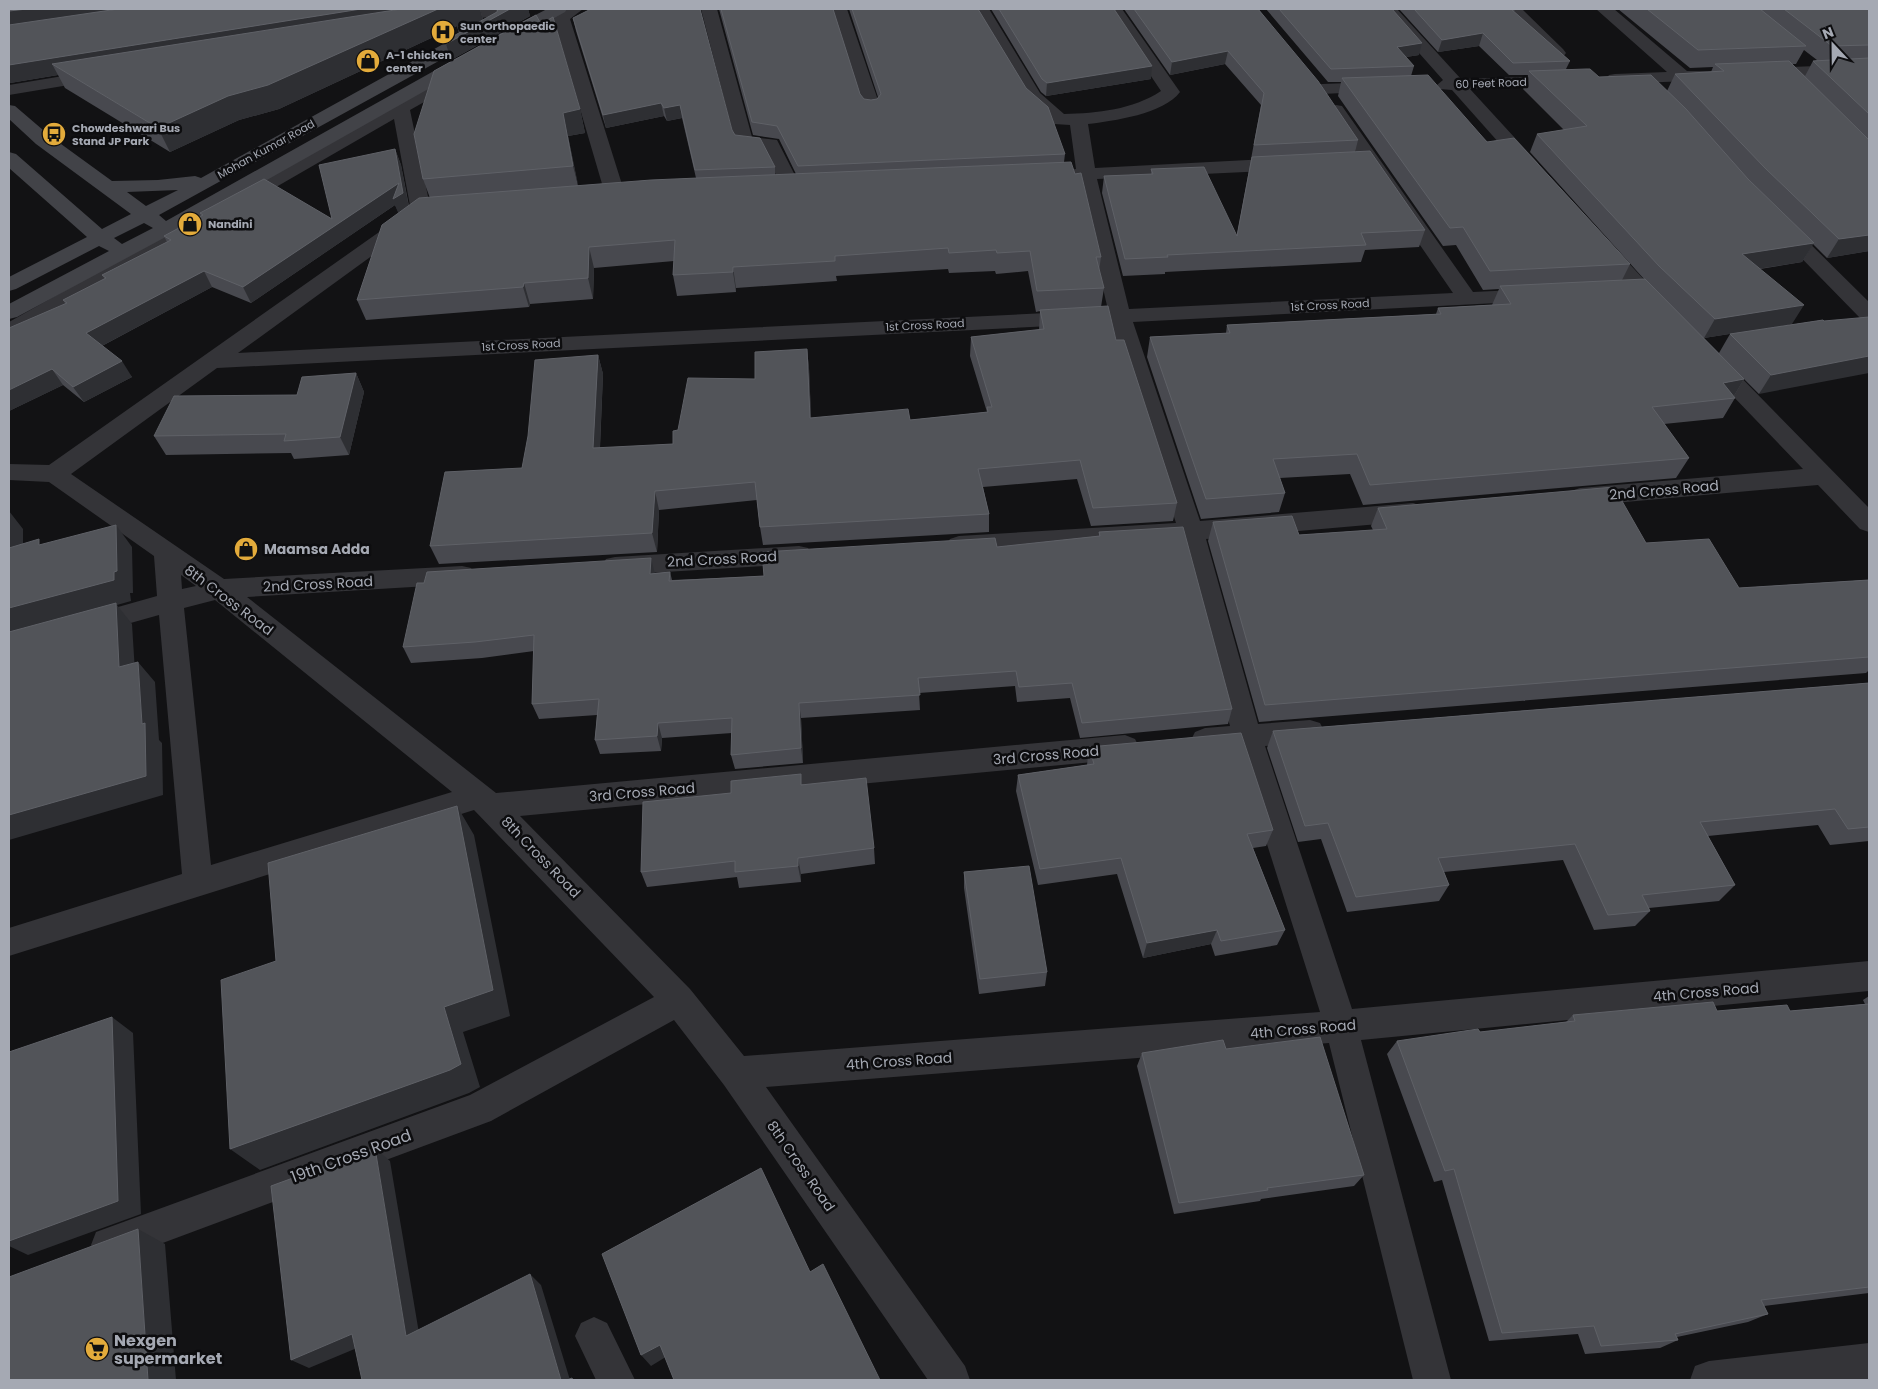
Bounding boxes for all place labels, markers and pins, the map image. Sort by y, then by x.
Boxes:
place label: Sun Orthopaedic center [460,18,556,47]
hospital icon: Sun Orthopaedic center [430,19,456,45]
place label: A-1 chicken center [386,47,452,76]
shop icon: A-1 chicken center [355,48,381,74]
place label: Chowdeshwari Bus Stand JP Park [72,120,180,149]
bus stop icon: Chowdeshwari Bus Stand JP Park [41,121,67,147]
shop icon: Nandini [177,211,203,237]
place label: Nandini [208,216,253,232]
shop icon: Maamsa Adda [233,536,259,562]
place label: Maamsa Adda [264,539,370,559]
place label: Nexgen supermarket [114,1329,222,1370]
supermarket icon: Nexgen supermarket [84,1336,110,1362]

